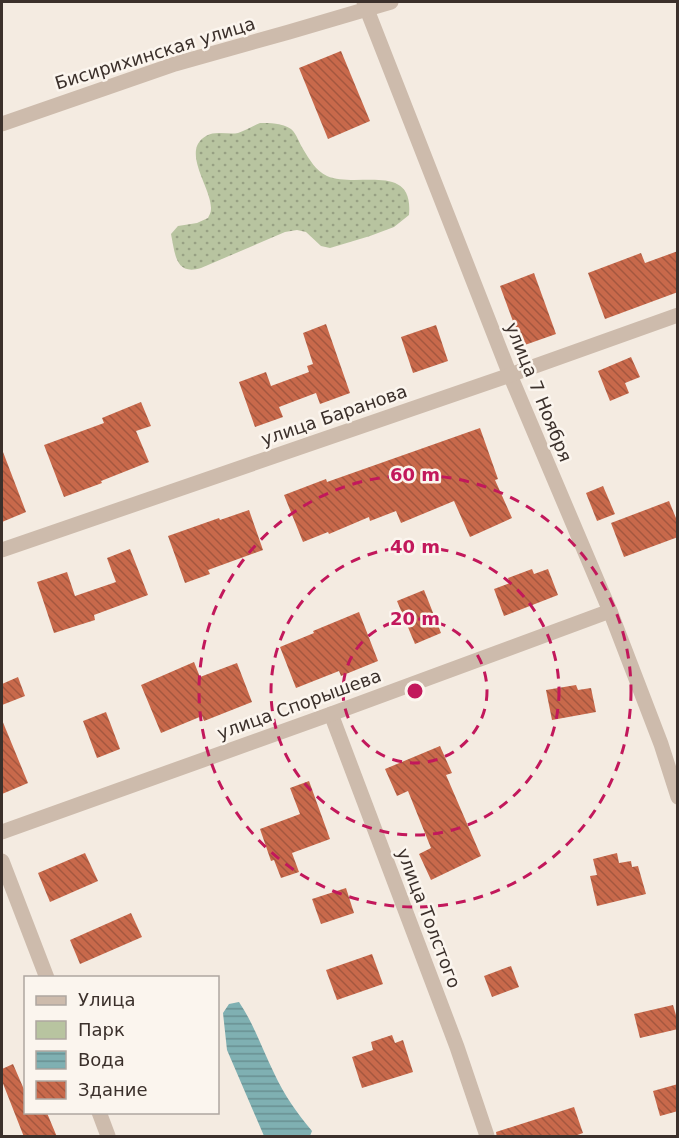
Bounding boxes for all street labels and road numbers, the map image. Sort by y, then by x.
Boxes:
street label: Бисирихинская улица [52,12,258,94]
street label: улица 7 Ноября [501,319,577,465]
street label: улица Баранова [258,380,410,450]
street label: улица Спорышева [214,665,384,743]
street label: улица Толстого [393,845,465,991]

